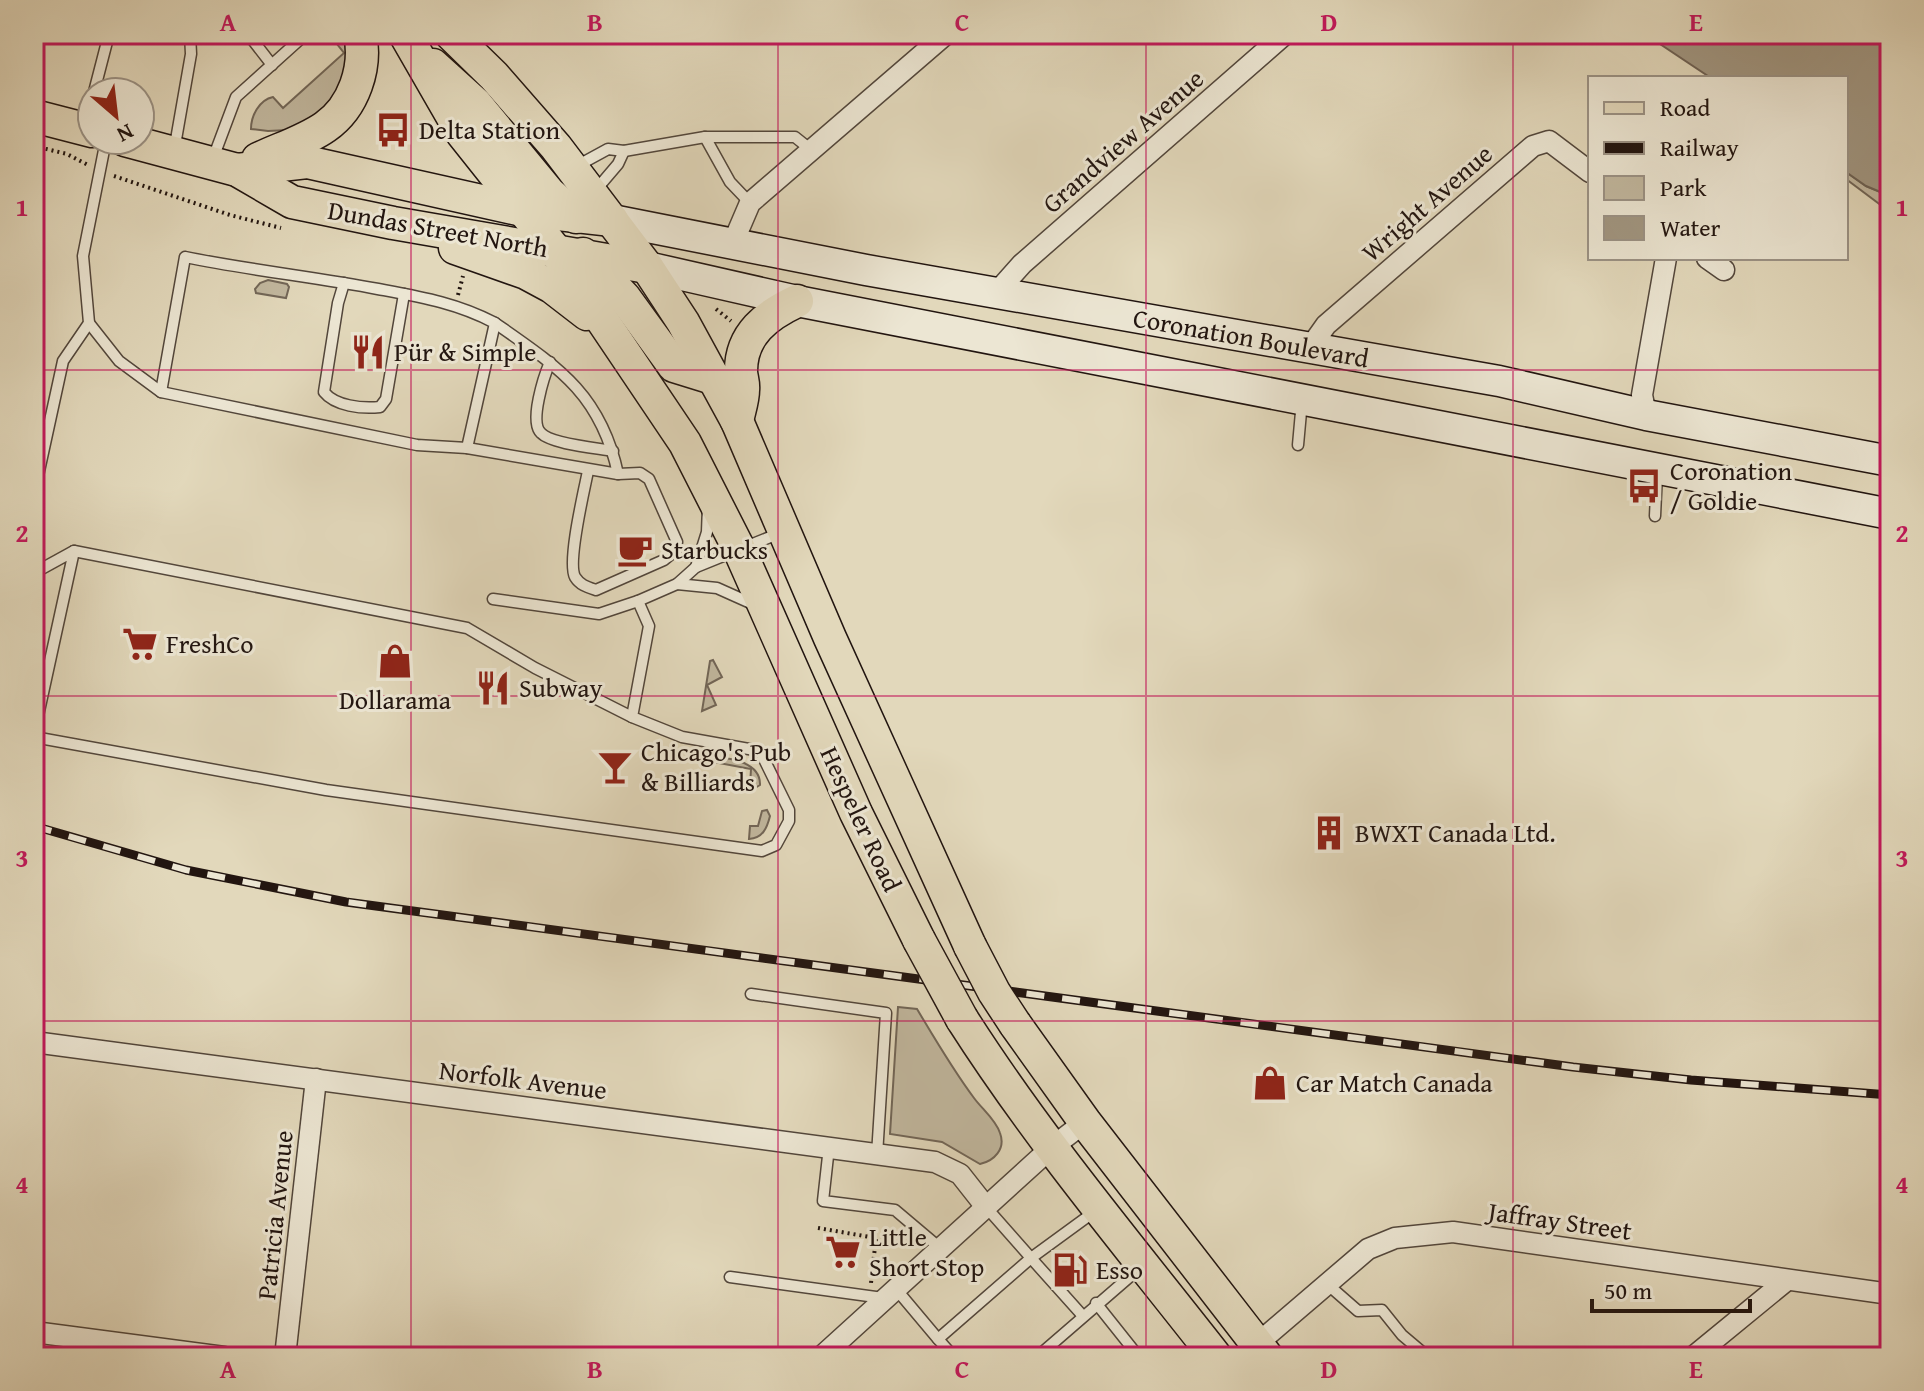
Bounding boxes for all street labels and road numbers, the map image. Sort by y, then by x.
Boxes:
street label: Grandview Avenue [1033,59,1212,222]
street label: Wright Avenue [1353,135,1501,271]
street label: Dundas Street North [325,190,552,267]
street label: Coronation Boulevard [1130,298,1372,377]
street label: Hespeler Road [811,740,912,898]
street label: Norfolk Avenue [437,1050,609,1109]
street label: Patricia Avenue [246,1128,303,1302]
street label: Jaffray Street [1483,1191,1634,1250]

